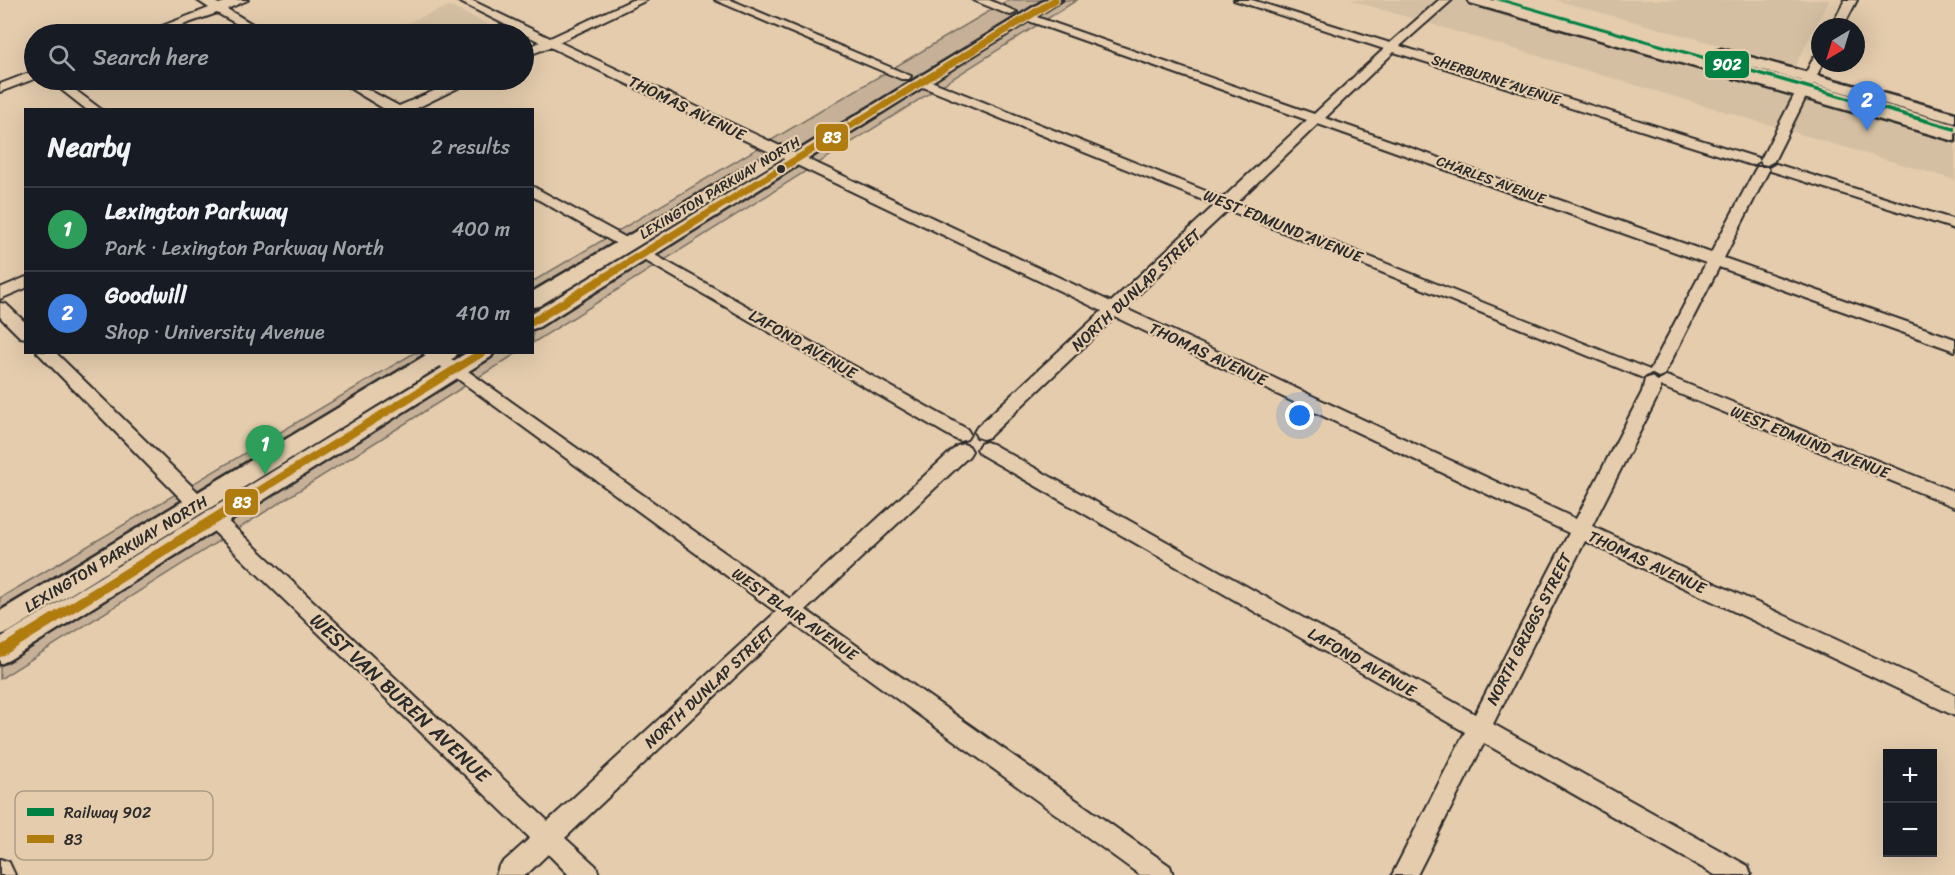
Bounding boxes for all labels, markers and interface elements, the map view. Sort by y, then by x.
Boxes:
north arrow [1811,18,1865,72]
search box [24,24,534,90]
text: Search here [93,38,209,77]
icon: search [45,41,78,74]
street label: SHERBURNE AVENUE [1428,47,1565,113]
line badge: 902 [1704,50,1750,79]
text: 902 [1712,50,1742,79]
street label: THOMAS AVENUE [623,67,752,149]
pin: 2 [1848,82,1886,131]
line badge: 83 [815,123,849,152]
text: 83 [822,123,841,152]
text: Nearby [48,124,130,170]
text: 2 results [431,130,510,165]
street label: LEXINGTON PARKWAY NORTH [634,130,806,246]
street label: CHARLES AVENUE [1433,149,1550,212]
unlabelled marker [775,163,787,175]
street label: WEST EDMUND AVENUE [1199,181,1368,272]
text: Lexington Parkway [105,192,287,231]
text: 1 [63,212,72,247]
text: 400 m [452,212,510,247]
street label: NORTH DUNLAP STREET [1064,221,1209,359]
text: Park · Lexington Parkway North [105,231,384,266]
text: Goodwill [105,276,186,315]
text: 2 [62,296,73,331]
text: 410 m [456,296,510,331]
street label: LAFOND AVENUE [743,301,864,387]
street label: THOMAS AVENUE [1144,314,1273,395]
text: Shop · University Avenue [105,315,325,350]
street label: WEST EDMUND AVENUE [1726,397,1895,488]
your location [1285,401,1314,430]
pin: 1 [246,426,284,475]
street label: LEXINGTON PARKWAY NORTH [18,487,214,621]
line badge: 83 [224,488,259,516]
text: 83 [232,488,251,517]
street label: THOMAS AVENUE [1583,522,1712,603]
street label: NORTH GRIGGS STREET [1478,547,1581,710]
street label: WEST BLAIR AVENUE [726,559,865,669]
street label: WEST VAN BUREN AVENUE [301,604,500,793]
street label: NORTH DUNLAP STREET [637,618,782,756]
street label: LAFOND AVENUE [1302,619,1423,705]
map controls [1883,749,1937,857]
button: + [1883,749,1937,803]
legend [15,791,213,860]
text: Railway 902 [64,798,151,827]
button: − [1883,803,1937,857]
text: 83 [64,825,83,854]

